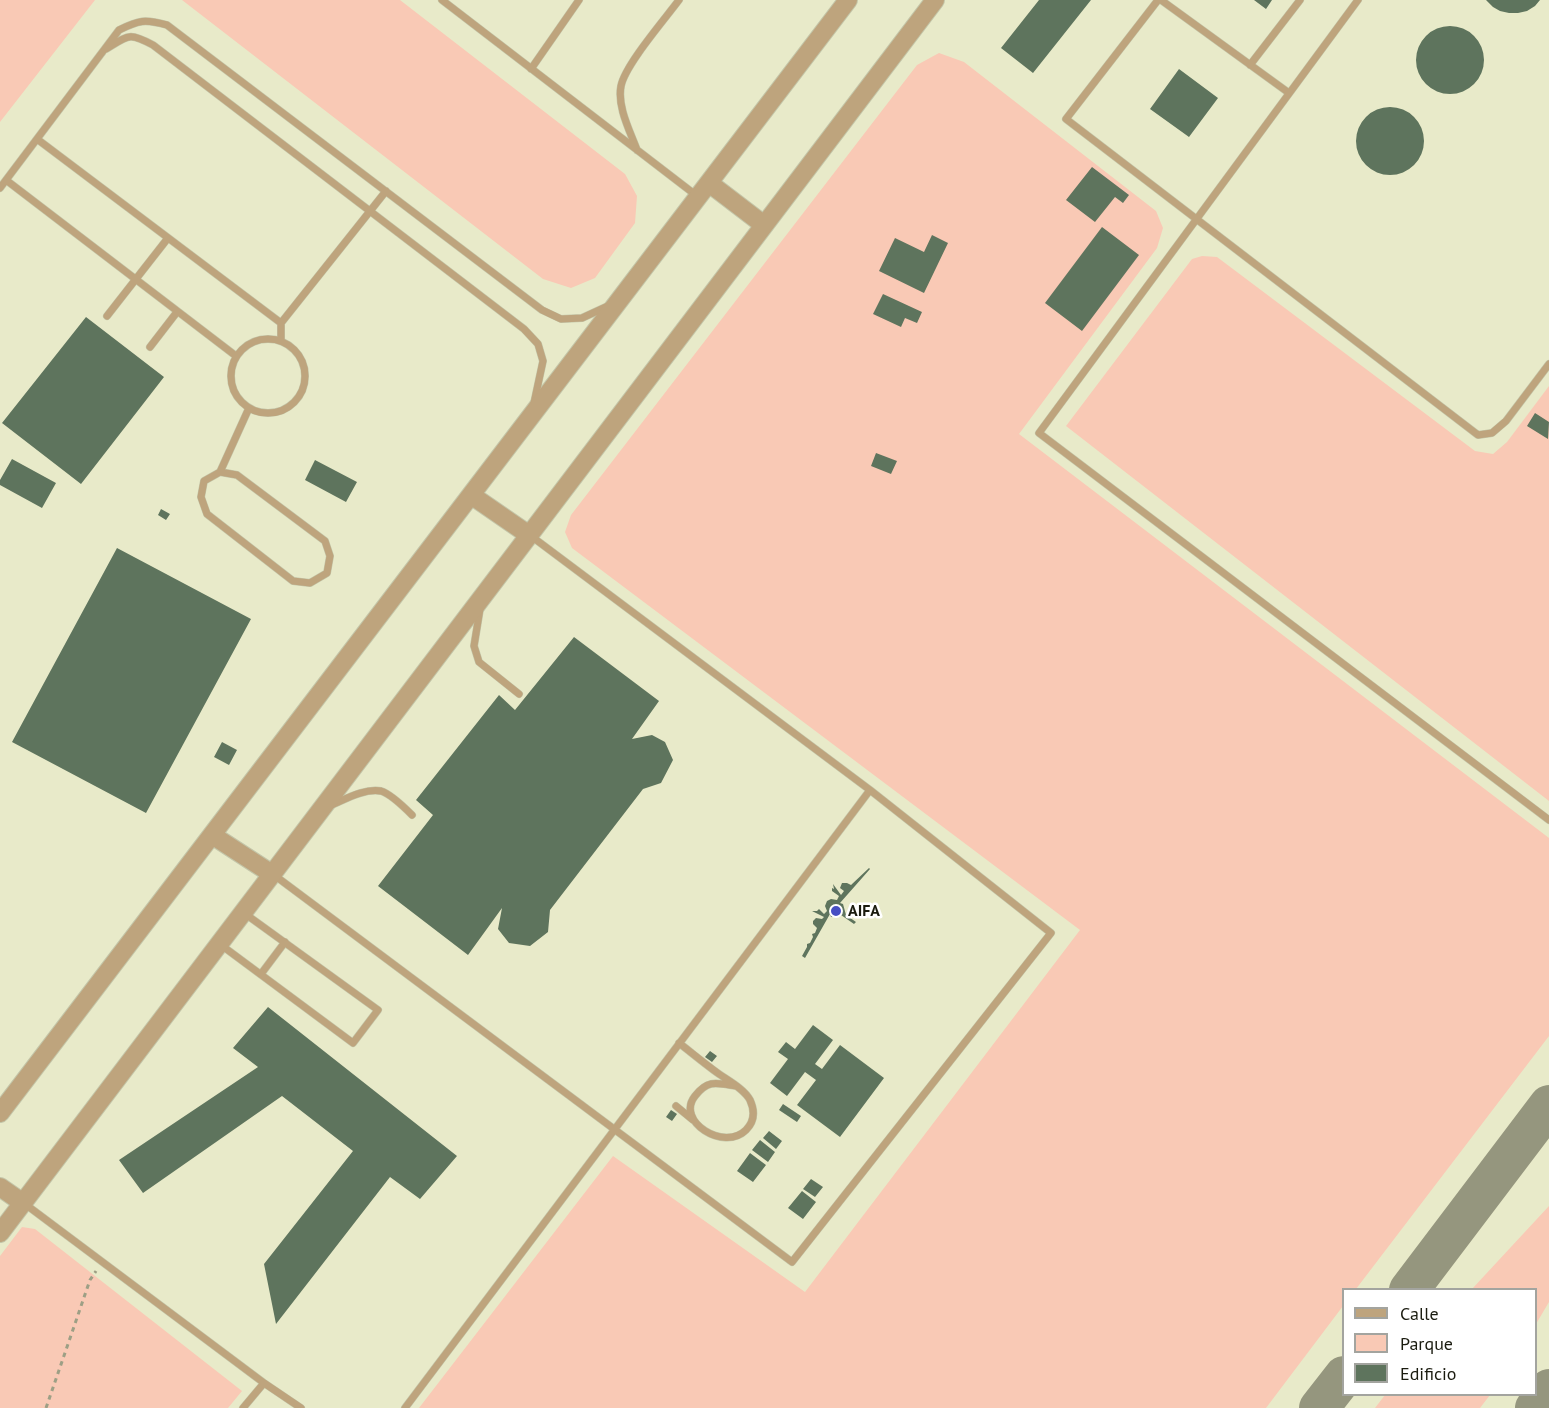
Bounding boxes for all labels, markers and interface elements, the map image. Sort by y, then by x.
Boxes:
place label: AIFA [848,901,880,921]
marker: AIFA [829,904,843,918]
legend [1342,1288,1537,1396]
text: Calle [1400,1302,1439,1325]
text: Parque [1400,1332,1453,1355]
text: Edificio [1400,1362,1456,1385]

